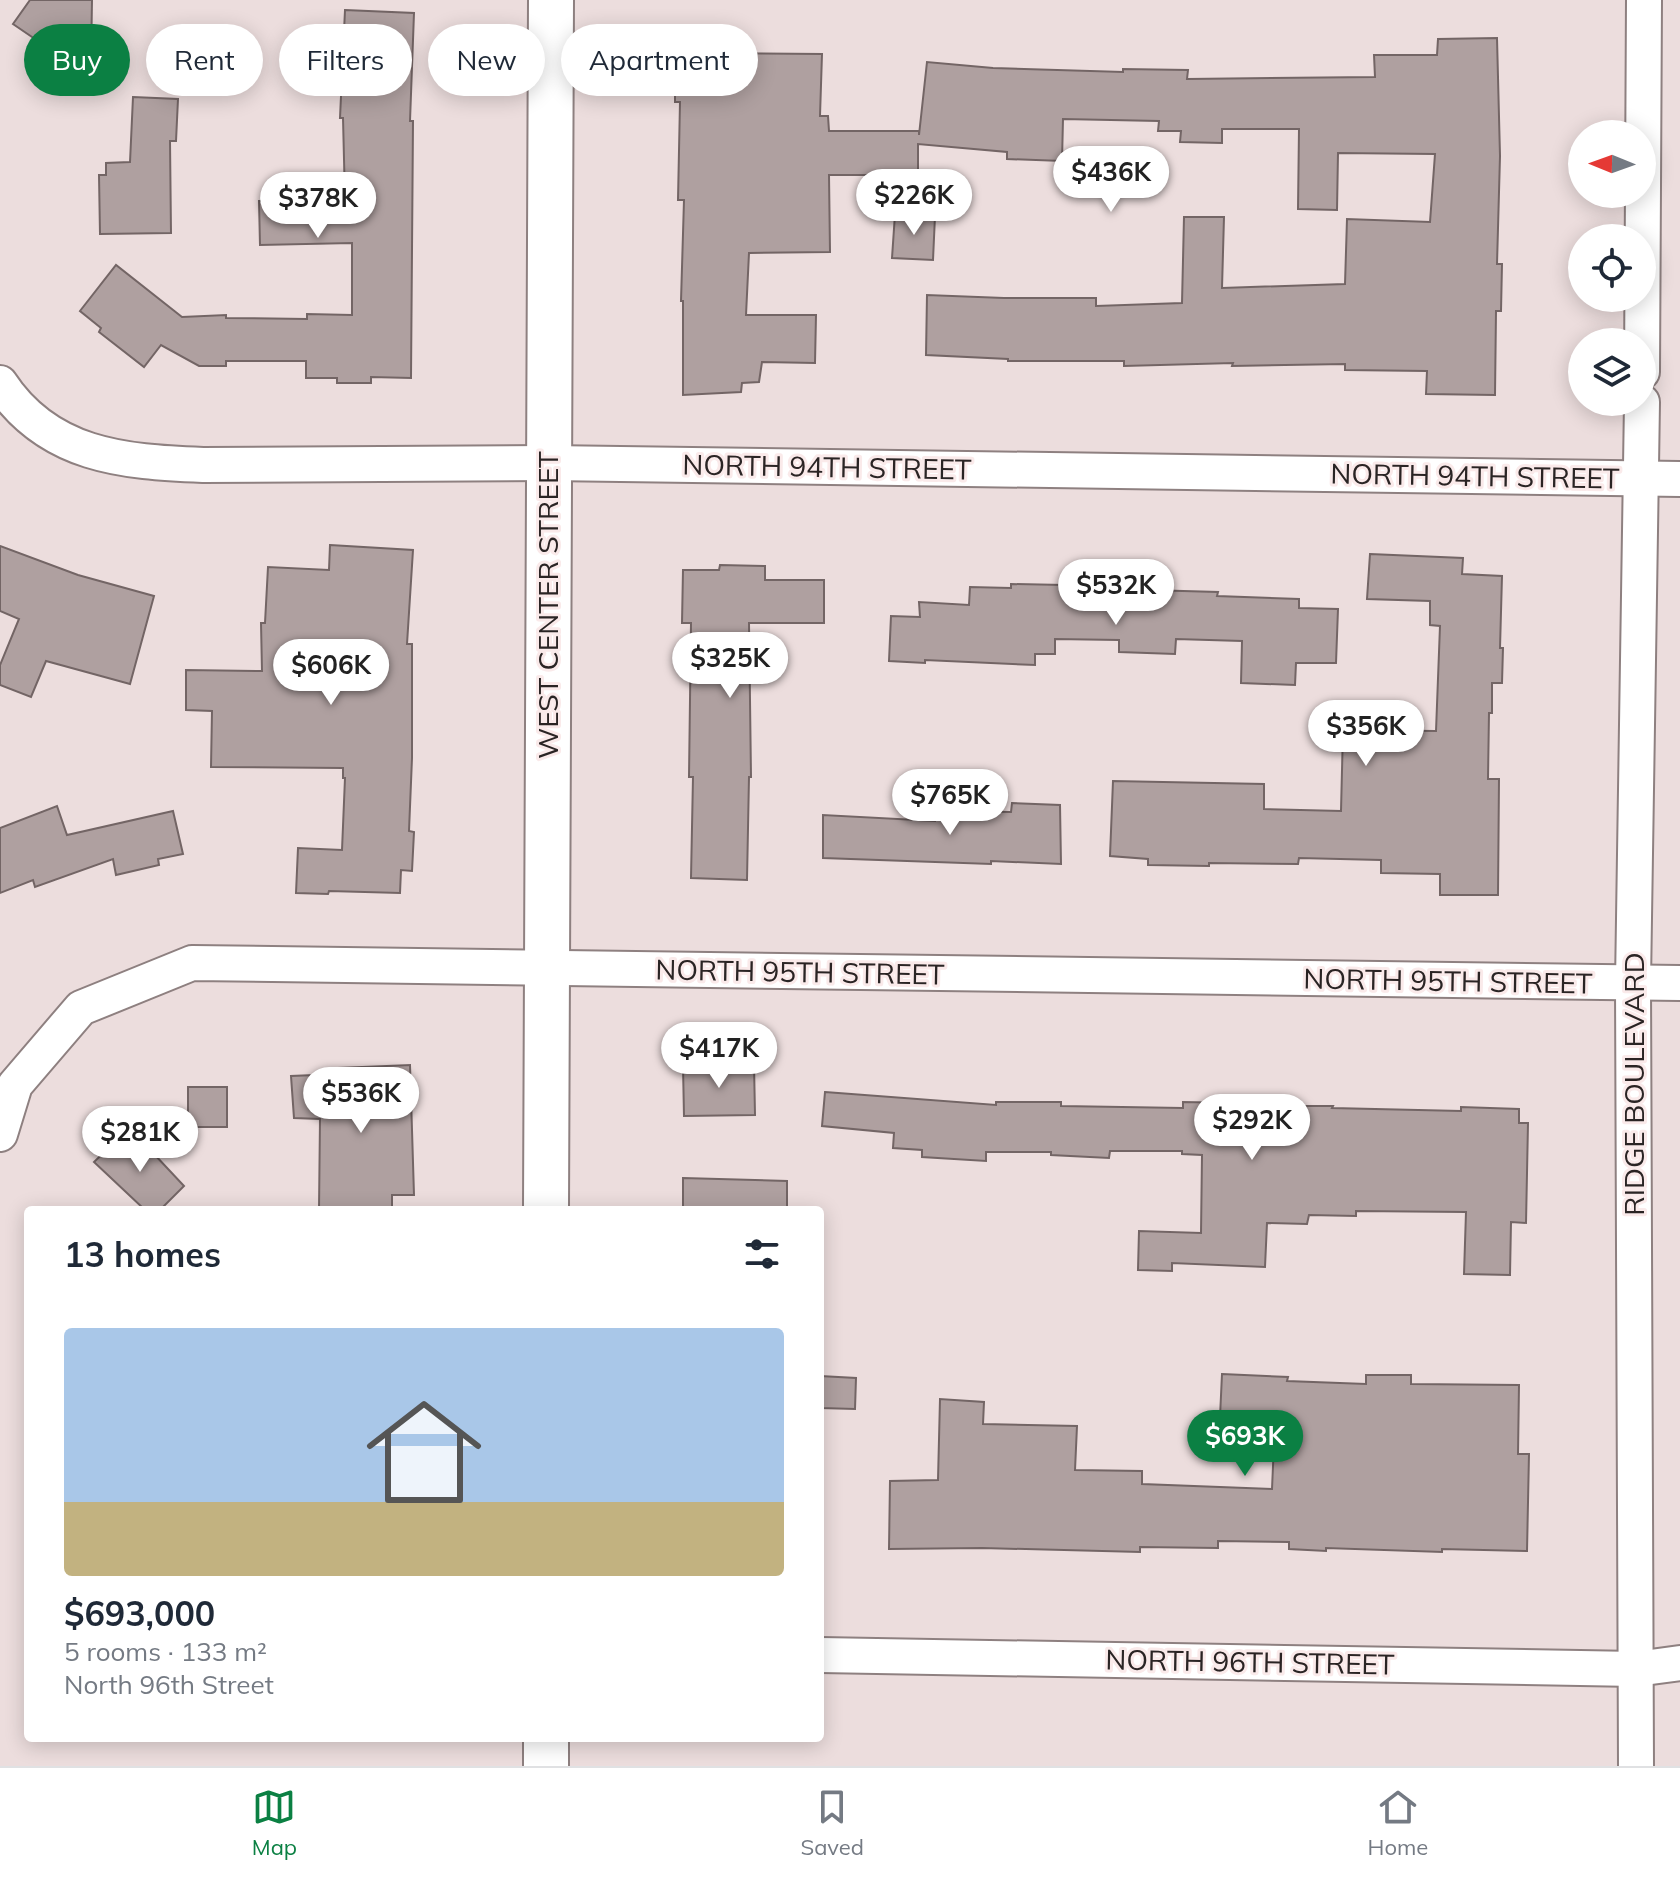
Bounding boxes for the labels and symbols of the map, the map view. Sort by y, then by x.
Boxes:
north arrow [1568,120,1656,208]
pin: $436K [1055,146,1167,214]
pin: $226K [858,169,970,237]
pin: $378K [262,172,374,240]
street label: NORTH 94TH STREET [682,446,972,487]
street label: WEST CENTER STREET [530,451,565,759]
street label: NORTH 94TH STREET [1330,455,1620,496]
pin: $532K [1060,559,1172,627]
pin: $325K [674,632,786,700]
pin: $606K [275,639,387,707]
pin: $356K [1310,700,1422,768]
pin: $765K [894,769,1006,837]
street label: NORTH 95TH STREET [655,951,945,992]
street label: RIDGE BOULEVARD [1616,952,1651,1216]
street label: NORTH 95TH STREET [1303,960,1593,1001]
pin: $417K [663,1022,775,1090]
pin: $536K [305,1067,417,1135]
pin: $292K [1196,1094,1308,1162]
pin: $281K [84,1106,196,1174]
pin: $693K [1189,1410,1301,1478]
street label: NORTH 96TH STREET [1105,1641,1395,1682]

